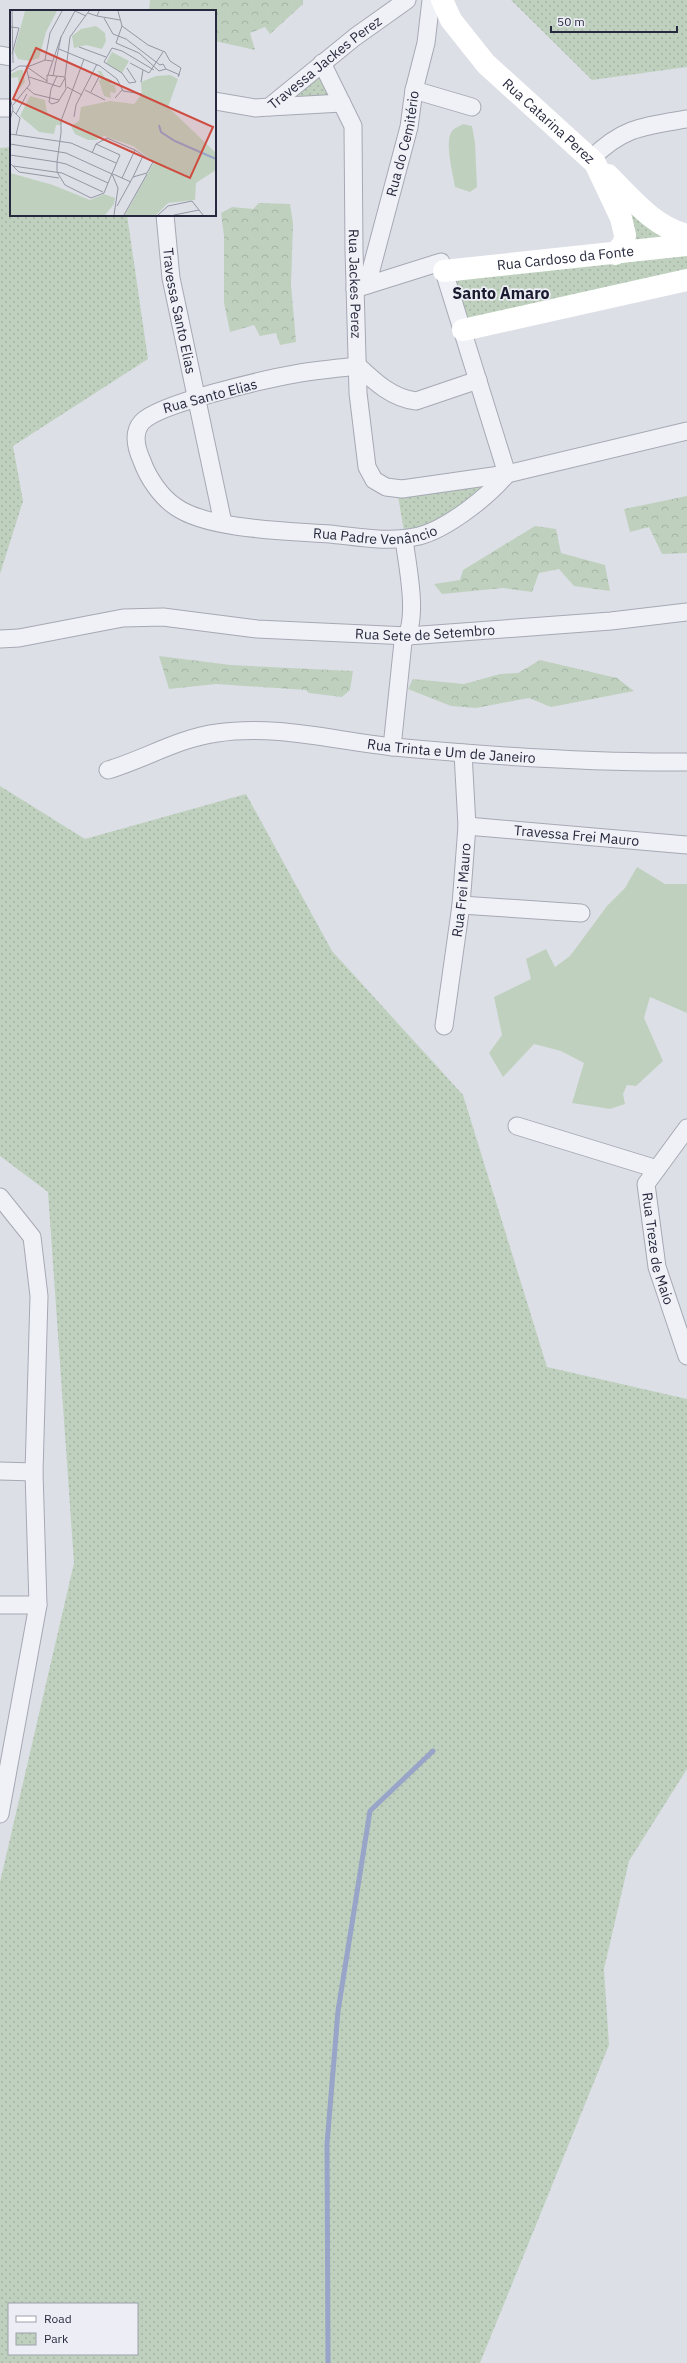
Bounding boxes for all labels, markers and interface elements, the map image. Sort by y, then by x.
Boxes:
scale bar [551,8,677,34]
inset map [10,10,216,216]
street label: Travessa Jackes Perez [264,12,386,113]
text: 50 m [557,14,585,29]
street label: Rua Catarina Perez [499,74,599,168]
street label: Rua do Cemitério [382,89,423,198]
street label: Rua Jackes Perez [345,229,365,339]
street label: Rua Cardoso da Fonte [496,242,635,274]
street label: Travessa Santo Elias [159,247,200,376]
district label: Santo Amaro [452,283,550,303]
street label: Rua Santo Elias [161,375,259,417]
street label: Rua Padre Venâncio [313,521,440,548]
street label: Rua Sete de Setembro [355,621,496,645]
street label: Rua Trinta e Um de Janeiro [366,735,536,767]
street label: Travessa Frei Mauro [513,821,640,850]
street label: Rua Frei Mauro [448,842,475,938]
street label: Rua Treze de Maio [638,1191,678,1307]
legend [8,2303,138,2355]
text: Road [44,2311,72,2326]
text: Park [44,2331,69,2346]

